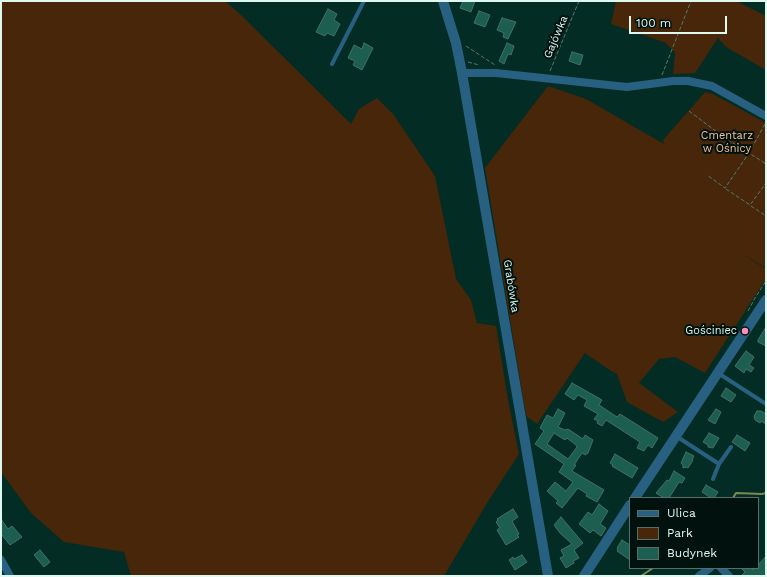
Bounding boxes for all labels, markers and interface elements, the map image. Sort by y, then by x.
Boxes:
scale bar [631,8,729,34]
street label: Gajówka [541,14,571,60]
text: 100 m [636,16,671,30]
park label: Cmentarz w Ośnicy [701,129,753,155]
street label: Grabówka [500,259,522,313]
place label: Gościniec [685,324,737,338]
marker: Gościniec [740,326,750,336]
legend [629,497,759,569]
text: Ulica [667,506,696,520]
text: Park [667,526,693,540]
text: Budynek [667,546,717,560]

